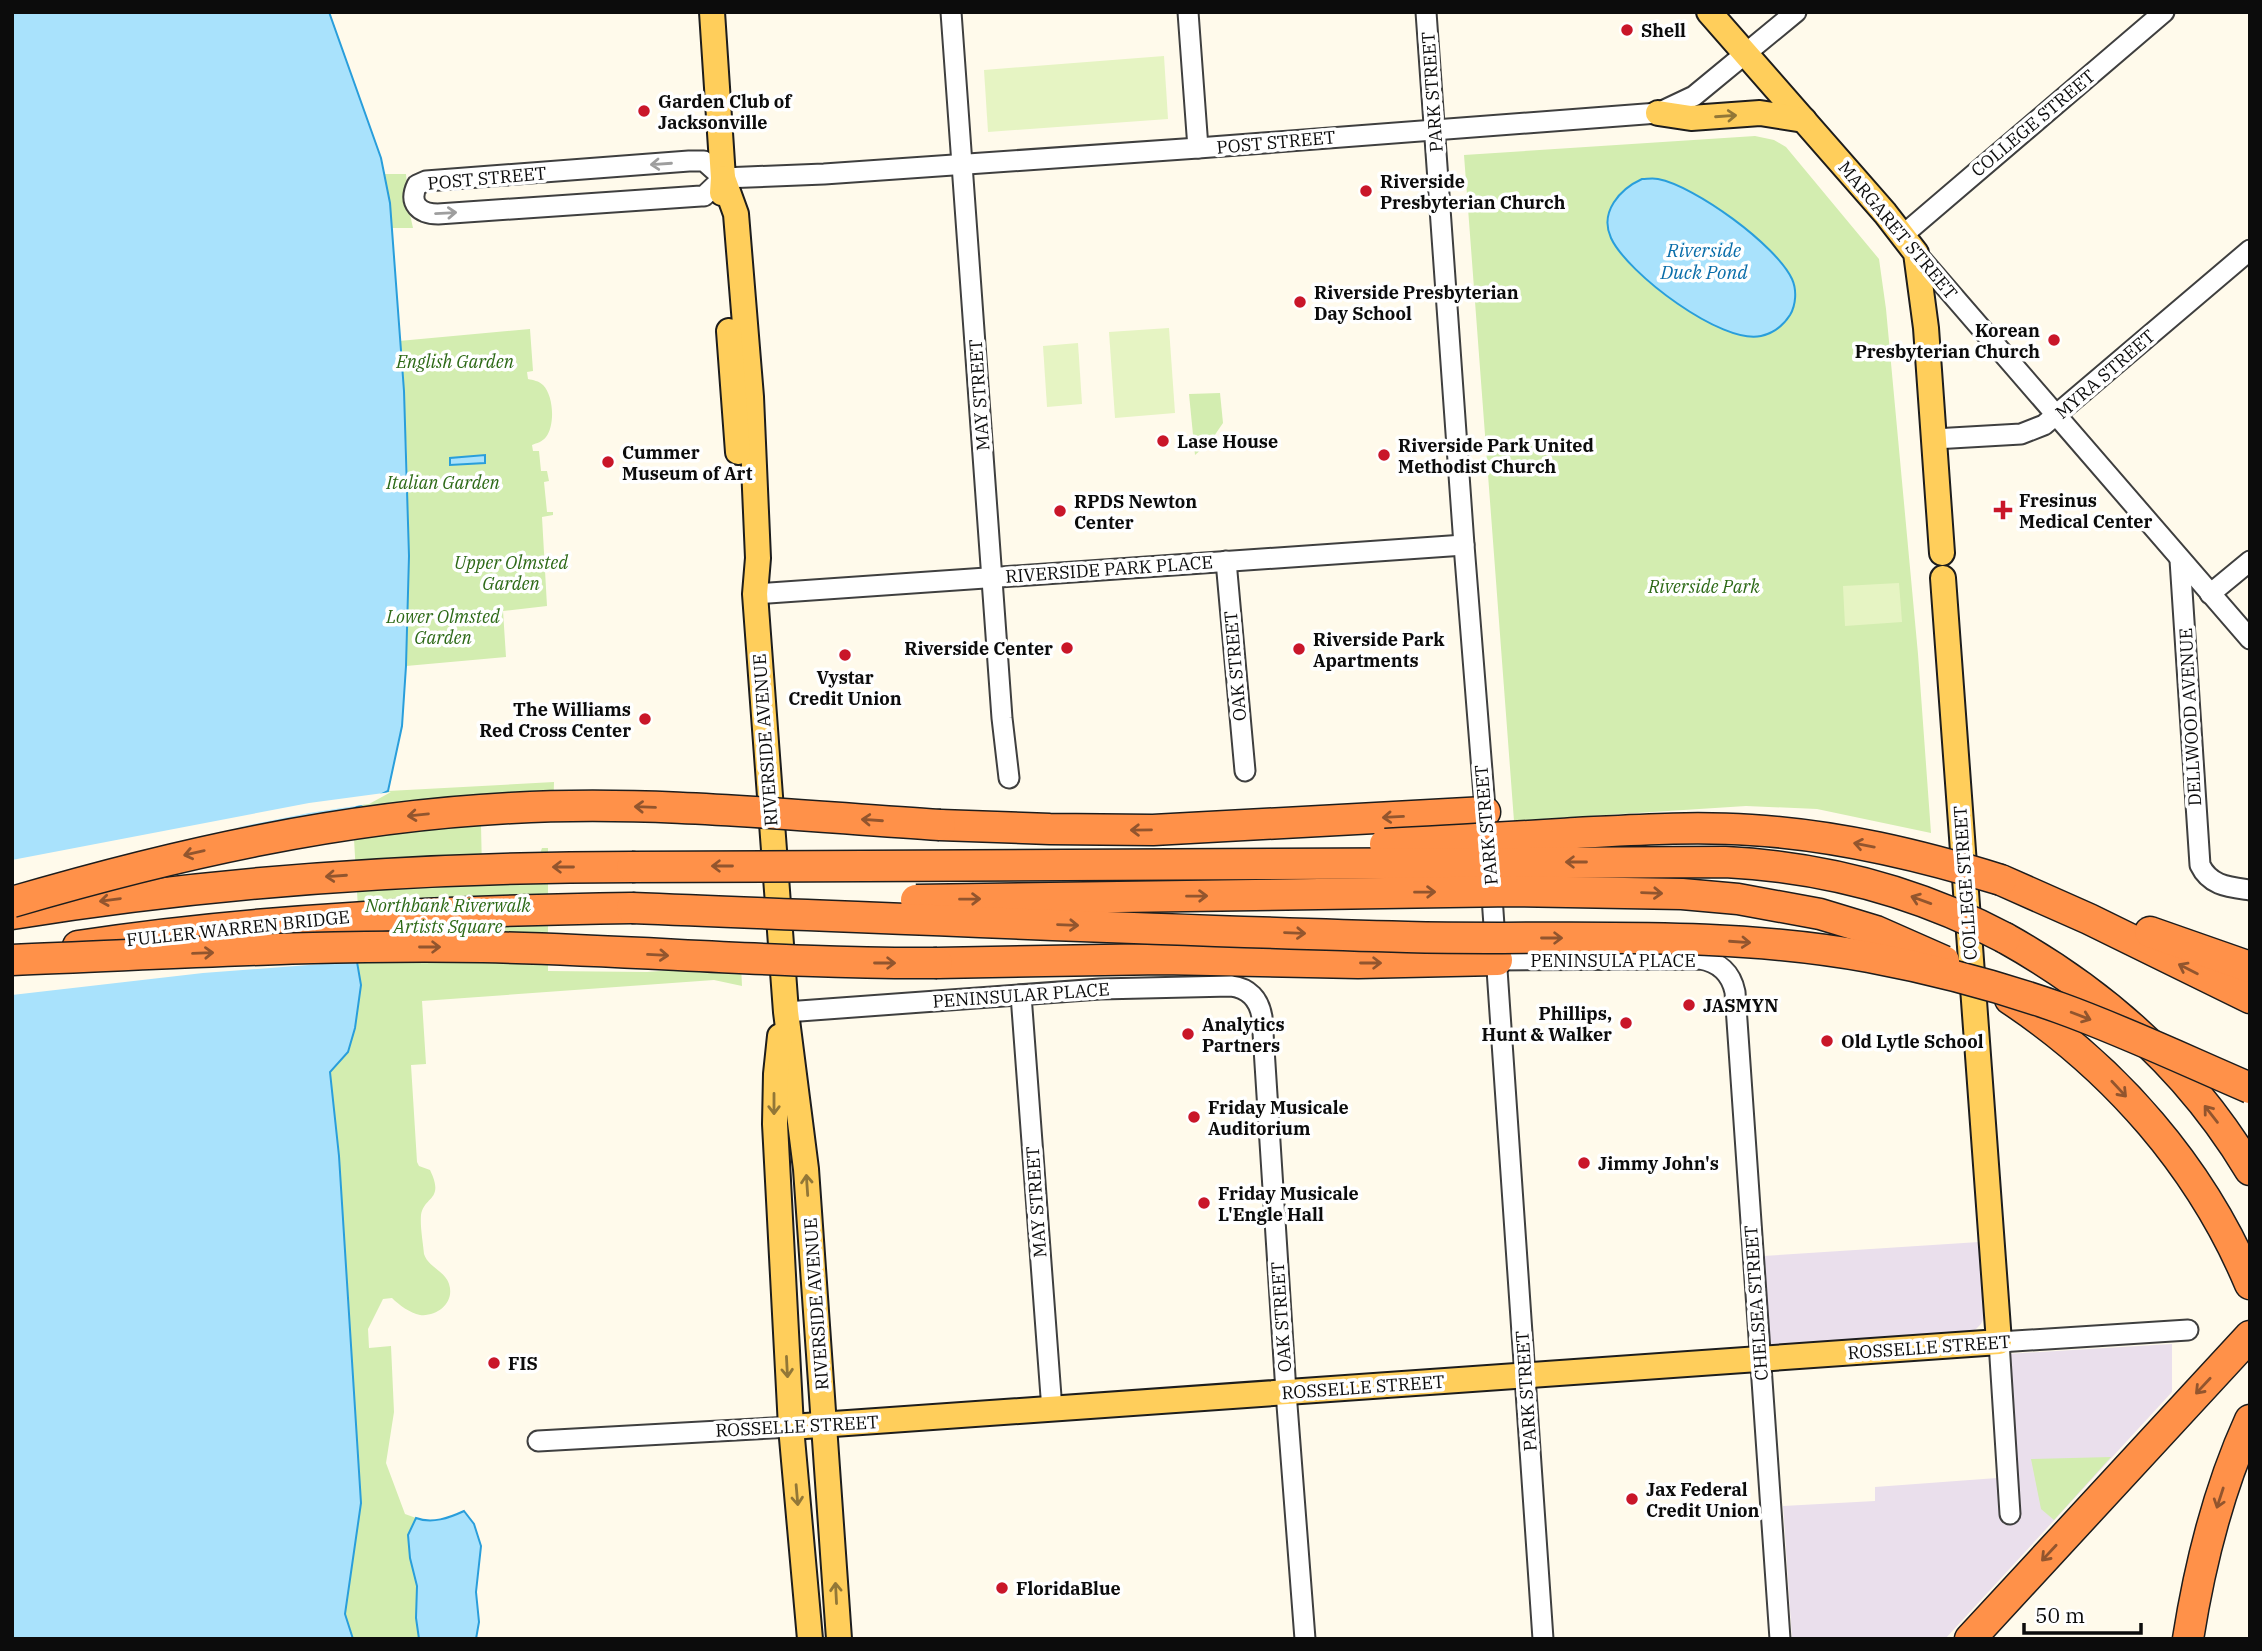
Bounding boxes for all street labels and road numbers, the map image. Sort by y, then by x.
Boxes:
street label: PARK STREET [1416,31,1448,153]
street label: COLLEGE STREET [1966,64,2100,182]
street label: POST STREET [1216,125,1337,159]
street label: MARGARET STREET [1833,156,1963,304]
street label: POST STREET [427,161,548,195]
street label: MYRA STREET [2050,324,2160,424]
street label: MAY STREET [964,338,994,451]
street label: RIVERSIDE PARK PLACE [1004,550,1214,588]
street label: OAK STREET [1219,610,1251,722]
street label: DELLWOOD AVENUE [2174,627,2206,807]
street label: RIVERSIDE AVENUE [747,653,783,827]
street label: PARK STREET [1469,764,1503,886]
street label: COLLEGE STREET [1948,805,1982,961]
street label: FULLER WARREN BRIDGE [125,905,351,951]
street label: PENINSULA PLACE [1530,949,1696,972]
street label: PENINSULAR PLACE [932,977,1110,1013]
street label: MAY STREET [1021,1145,1051,1258]
street label: RIVERSIDE AVENUE [798,1217,834,1391]
street label: CHELSEA STREET [1739,1224,1773,1381]
street label: OAK STREET [1266,1261,1296,1373]
street label: PARK STREET [1510,1330,1542,1452]
street label: ROSSELLE STREET [1847,1330,2012,1364]
street label: ROSSELLE STREET [1281,1370,1446,1404]
street label: ROSSELLE STREET [715,1410,880,1442]

